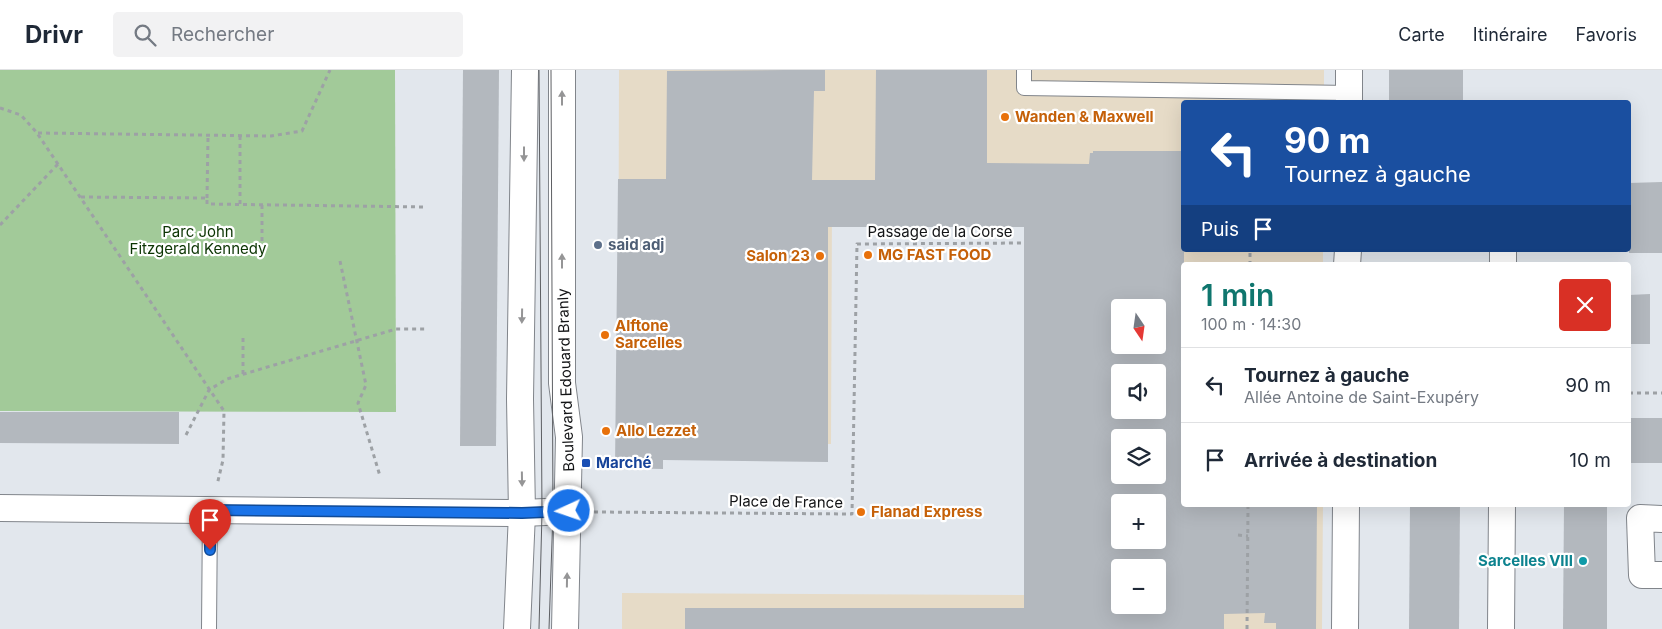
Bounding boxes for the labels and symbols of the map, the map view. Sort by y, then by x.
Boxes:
one-way arrow [558,90,566,106]
place label: Wanden & Maxwell [1015,107,1154,126]
marker: Wanden & Maxwell [999,111,1011,123]
one-way arrow [520,146,528,162]
park label: Parc John Fitzgerald Kennedy [130,222,267,258]
street label: Passage de la Corse [867,222,1013,241]
place label: said adj [608,235,664,254]
marker: said adj [592,239,604,251]
place label: MG FAST FOOD [878,245,992,264]
place label: Salon 23 [746,246,810,265]
marker: MG FAST FOOD [862,249,874,261]
marker: Salon 23 [814,250,826,262]
one-way arrow [558,252,566,268]
street label: Boulevard Edouard Branly [553,287,578,472]
north arrow [1111,299,1166,354]
one-way arrow [518,308,526,324]
place label: Alftone Sarcelles [615,316,683,352]
marker: Alftone Sarcelles [599,329,611,341]
place label: Allo Lezzet [616,421,697,440]
marker: Allo Lezzet [600,425,612,437]
place label: Marché [596,453,652,472]
marker: Marché [580,457,592,469]
one-way arrow [518,471,526,487]
position arrow [542,484,594,536]
street label: Place de France [729,491,843,512]
pin [189,499,231,550]
place label: Flanad Express [871,502,982,521]
marker: Flanad Express [855,506,867,518]
place label: Sarcelles VIII [1478,551,1573,570]
marker: Sarcelles VIII [1577,555,1589,567]
one-way arrow [563,572,571,588]

